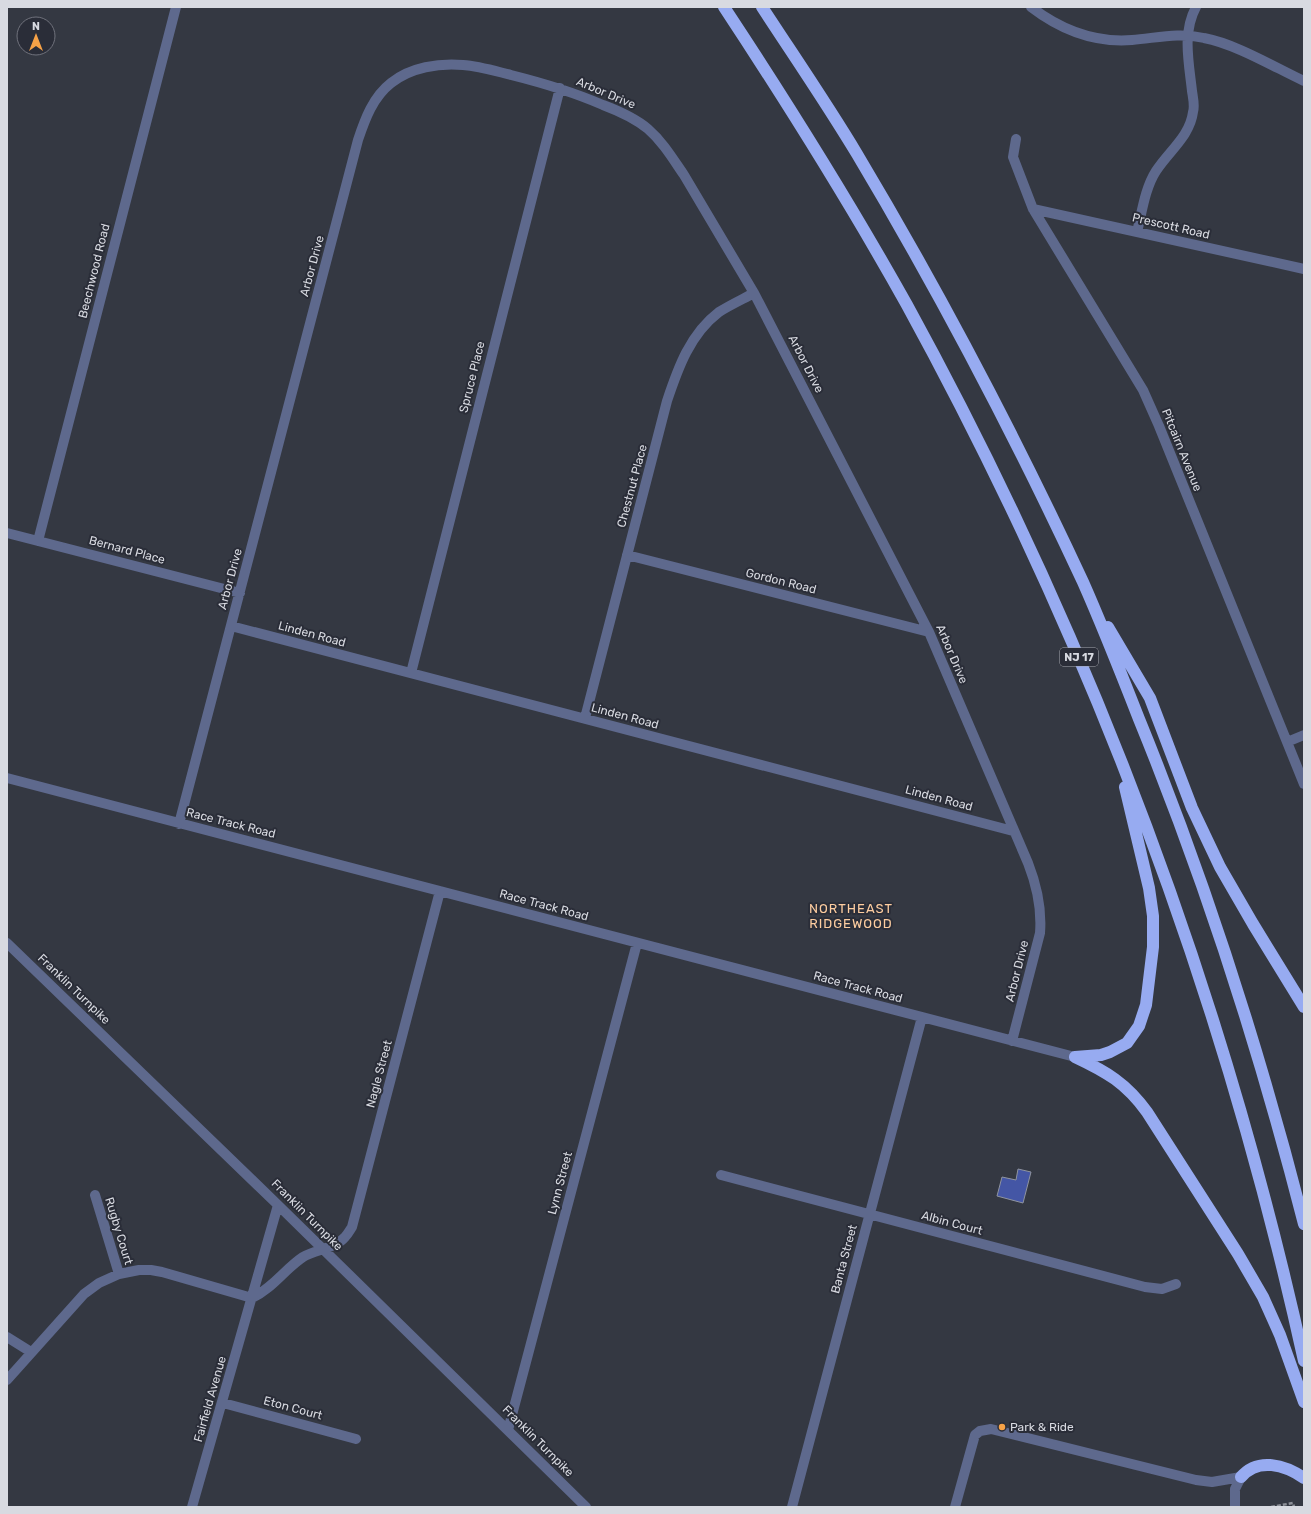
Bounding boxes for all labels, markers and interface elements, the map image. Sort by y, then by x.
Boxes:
north arrow [16,16,56,56]
text: N [32,20,40,33]
street label: Arbor Drive [574,74,638,112]
street label: Prescott Road [1131,210,1211,242]
street label: Beechwood Road [75,222,113,320]
street label: Arbor Drive [297,234,327,298]
street label: Arbor Drive [786,333,827,395]
street label: Spruce Place [456,339,488,414]
street label: Pitcairn Avenue [1159,407,1205,494]
street label: Chestnut Place [614,443,650,529]
street label: Bernard Place [87,533,167,567]
street label: Arbor Drive [215,547,245,611]
street label: Gordon Road [744,565,818,597]
street label: Linden Road [277,618,347,650]
street label: Arbor Drive [933,622,971,686]
road number: NJ 17 [1060,648,1098,666]
street label: Linden Road [590,700,660,732]
street label: Linden Road [904,782,974,814]
street label: Race Track Road [185,805,277,841]
street label: Race Track Road [498,886,590,924]
district label: NORTHEAST RIDGEWOOD [809,901,893,931]
street label: Arbor Drive [1003,939,1031,1003]
street label: Franklin Turnpike [35,951,113,1027]
street label: Race Track Road [812,968,904,1006]
street label: Nagle Street [363,1038,395,1109]
street label: Lynn Street [545,1150,575,1216]
street label: Franklin Turnpike [269,1177,346,1254]
street label: Rugby Court [102,1196,136,1267]
street label: Albin Court [920,1208,984,1238]
street label: Banta Street [828,1223,860,1295]
street label: Fairfield Avenue [191,1354,229,1444]
street label: Eton Court [262,1393,324,1423]
street label: Franklin Turnpike [500,1403,577,1480]
place label: Park & Ride [1010,1420,1074,1434]
marker: Park & Ride [997,1422,1007,1432]

